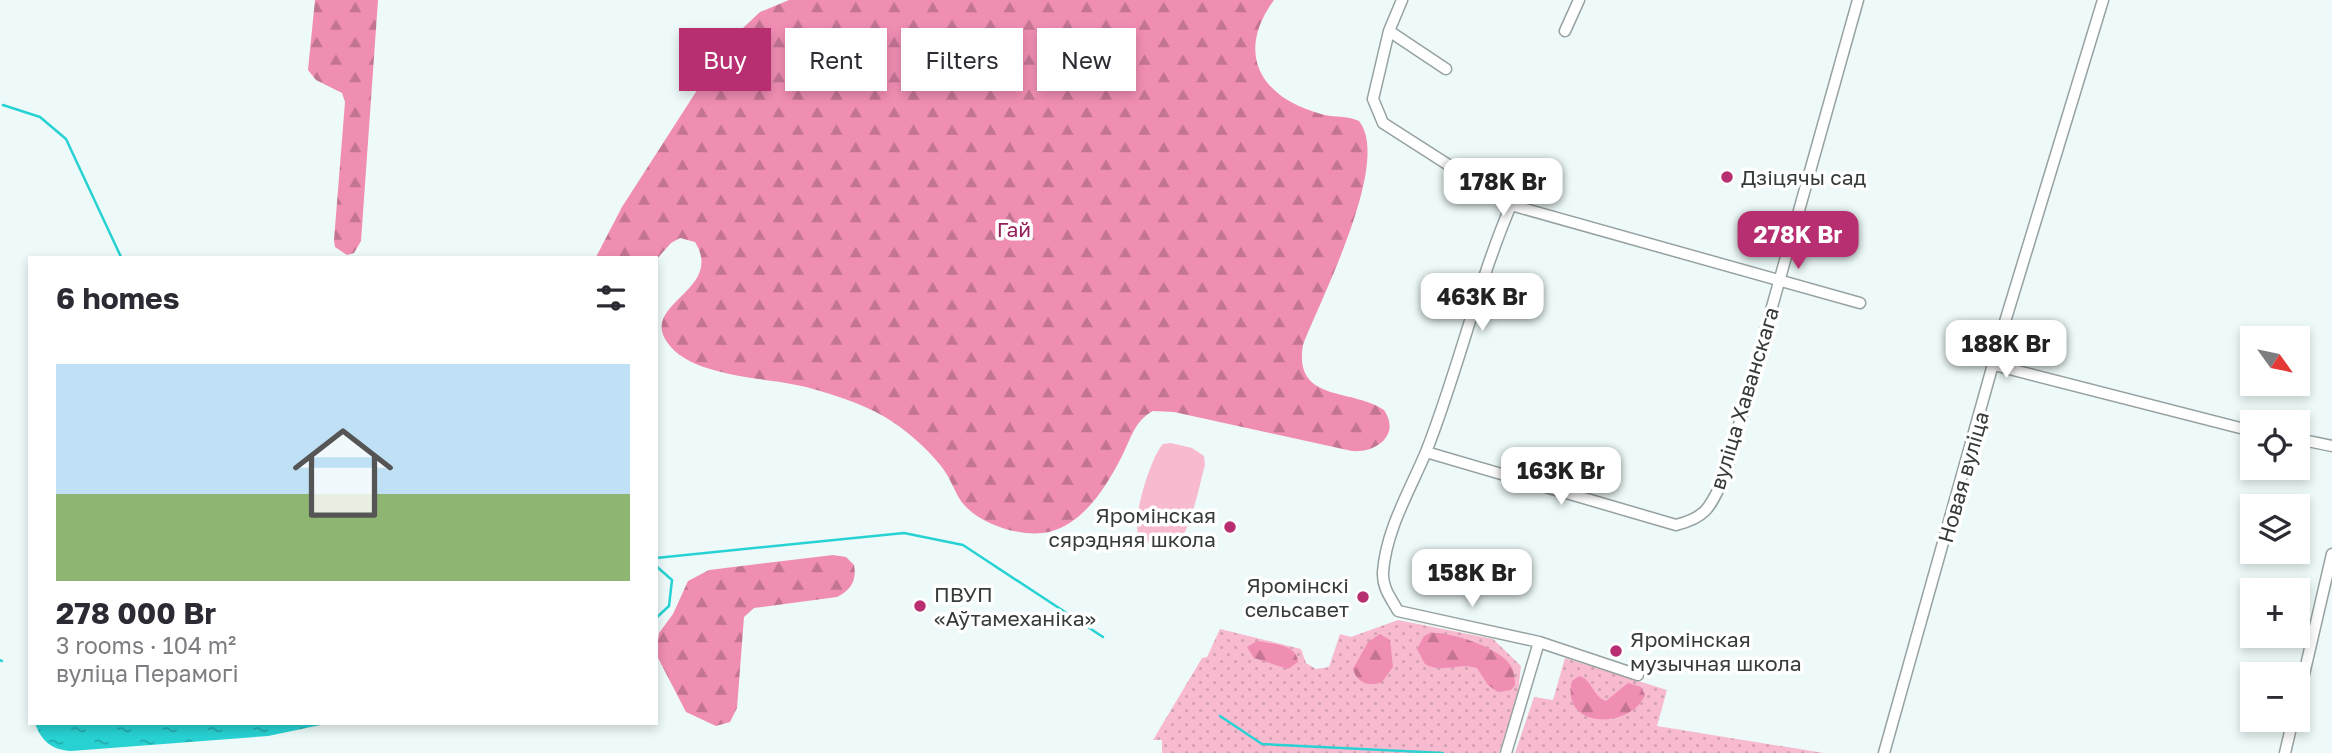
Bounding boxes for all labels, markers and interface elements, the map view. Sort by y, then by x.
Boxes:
chip: Buy [679,28,771,91]
chip: Rent [785,28,887,91]
chip: Filters [901,28,1023,91]
chip: New [1037,28,1136,91]
pin: 178K Br [1438,158,1568,218]
place label: Дзіцячы сад [1741,164,1867,190]
text: 178K Br [1460,167,1546,195]
marker: Дзіцячы сад [1719,169,1735,185]
pin: 278K Br [1733,212,1863,271]
park label: Гай [997,216,1031,242]
text: 278K Br [1754,220,1842,248]
pin: 463K Br [1417,274,1547,333]
icon: filters [592,279,630,317]
text: 6 homes [56,280,179,316]
text: 463K Br [1437,282,1527,310]
street label: вуліца Хаванскага [1704,304,1784,492]
pin: 188K Br [1941,320,2071,380]
north arrow [2240,326,2310,396]
map controls [2240,326,2310,732]
text: 188K Br [1962,329,2050,357]
street label: Новая вуліца [1932,408,1994,546]
icon: home [280,410,406,536]
button: locate [2240,410,2310,480]
pin: 163K Br [1496,448,1626,507]
text: 163K Br [1517,456,1605,484]
button: layers [2240,494,2310,564]
place label: Яромінская сярэдняя школа [1049,502,1216,552]
marker: Яромінская сярэдняя школа [1222,519,1238,535]
pin: 158K Br [1407,550,1537,609]
text: 158K Br [1428,558,1516,586]
place label: Яромінскі сельсавет [1245,572,1349,622]
button: + [2240,578,2310,648]
place label: ПВУП «Аўтамеханіка» [934,581,1096,631]
marker: Яромінскі сельсавет [1355,589,1371,605]
text: 278 000 Br [56,595,216,631]
marker: ПВУП «Аўтамеханіка» [912,598,928,614]
place label: Яромінская музычная школа [1630,626,1802,676]
text: 3 rooms · 104 m² [56,631,236,659]
marker: Яромінская музычная школа [1608,643,1624,659]
text: вуліца Перамогі [56,659,239,687]
button: − [2240,662,2310,732]

